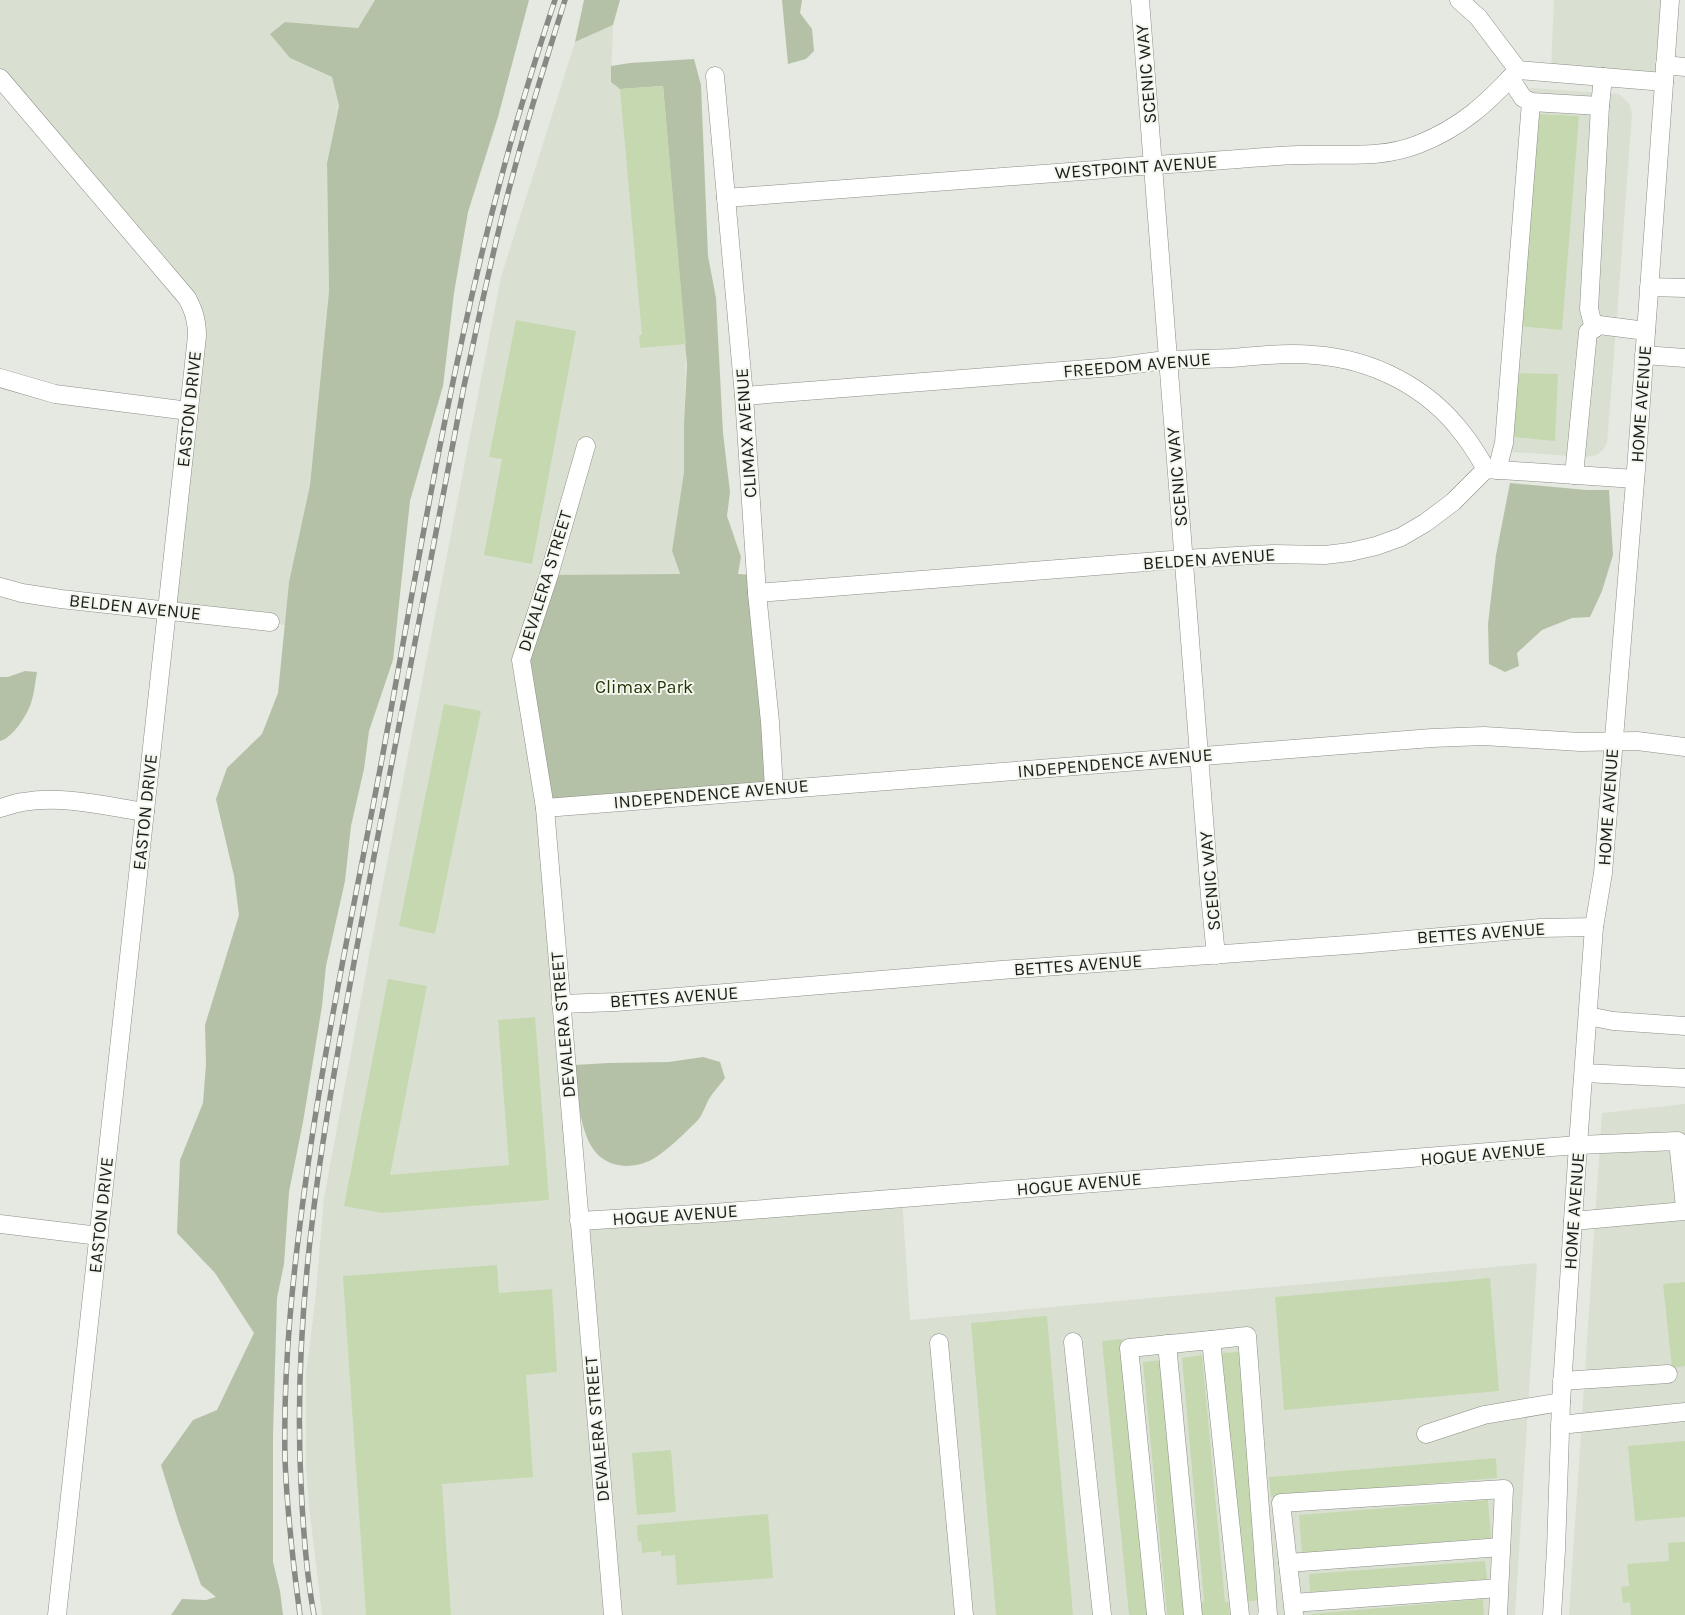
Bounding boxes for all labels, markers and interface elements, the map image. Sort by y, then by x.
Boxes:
street label: SCENIC WAY [1131,23,1161,125]
street label: WESTPOINT AVENUE [1054,150,1218,184]
street label: HOME AVENUE [1626,345,1656,463]
street label: FREEDOM AVENUE [1062,348,1212,382]
street label: EASTON DRIVE [172,350,206,468]
street label: CLIMAX AVENUE [730,367,762,499]
street label: SCENIC WAY [1162,426,1192,528]
street label: DEVALERA STREET [513,508,577,654]
street label: BELDEN AVENUE [1142,543,1276,575]
street label: BELDEN AVENUE [68,589,202,625]
park label: Climax Park [595,676,693,698]
street label: INDEPENDENCE AVENUE [1017,744,1213,782]
street label: HOME AVENUE [1593,748,1623,866]
street label: EASTON DRIVE [128,753,162,871]
street label: INDEPENDENCE AVENUE [613,775,809,813]
street label: SCENIC WAY [1195,830,1225,932]
street label: BETTES AVENUE [1416,918,1546,948]
street label: BETTES AVENUE [1013,950,1143,980]
street label: DEVALERA STREET [546,951,580,1099]
street label: BETTES AVENUE [609,982,739,1012]
street label: HOGUE AVENUE [1419,1138,1547,1170]
street label: HOME AVENUE [1559,1152,1589,1270]
street label: EASTON DRIVE [84,1156,118,1274]
street label: HOGUE AVENUE [1015,1168,1143,1200]
street label: HOGUE AVENUE [612,1200,738,1230]
street label: DEVALERA STREET [580,1355,614,1503]

